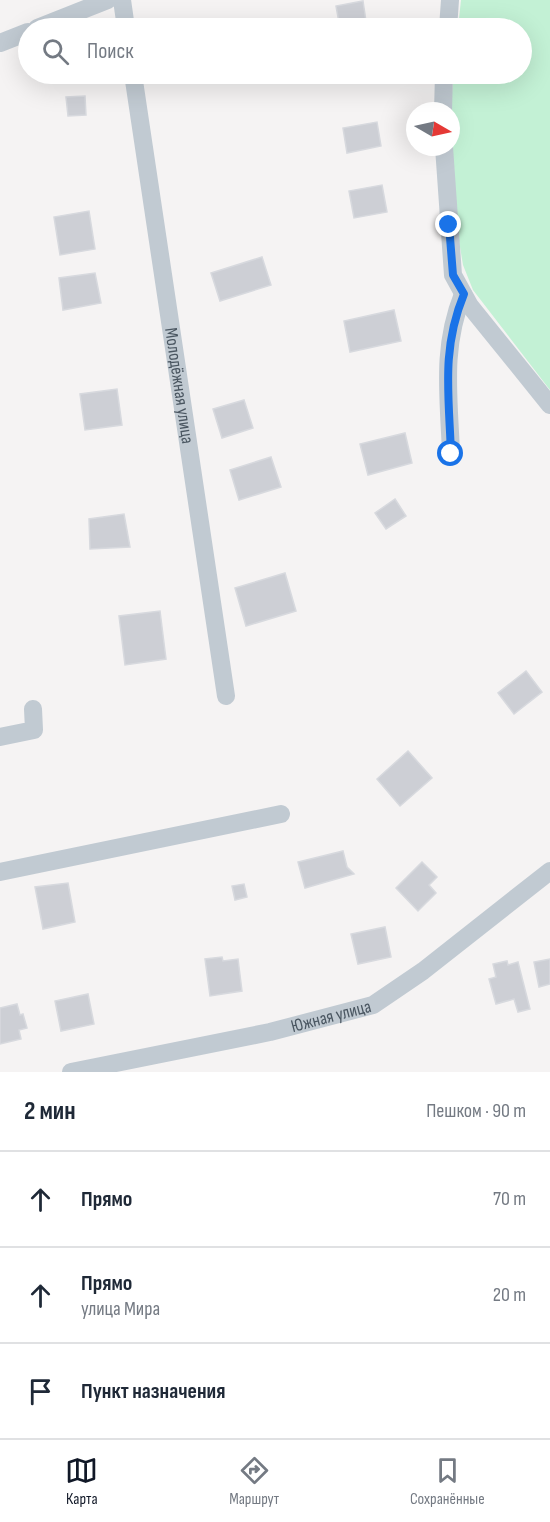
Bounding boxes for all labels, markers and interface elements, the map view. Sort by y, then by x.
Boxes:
search box [18,18,532,84]
icon: search [39,35,72,68]
text: Поиск [87,38,133,65]
north arrow [406,102,460,156]
route end [435,211,461,237]
street label: Молодёжная улица [161,326,199,445]
route start [437,440,463,466]
street label: Южная улица [289,995,373,1037]
text: 2 мин [24,1096,76,1127]
text: Пешком · 90 m [426,1099,526,1123]
icon: ahead [24,1183,57,1216]
text: Прямо [81,1186,132,1213]
text: 70 m [493,1187,526,1211]
text: Прямо [81,1270,132,1297]
icon: ahead [24,1279,57,1312]
text: 20 m [493,1283,526,1307]
text: улица Мира [81,1297,160,1321]
icon: arrive [24,1375,57,1408]
text: Пункт назначения [81,1378,225,1405]
tab: Карта [65,1454,98,1509]
tab: Маршрут [229,1454,279,1509]
tab: Сохранённые [410,1454,485,1509]

